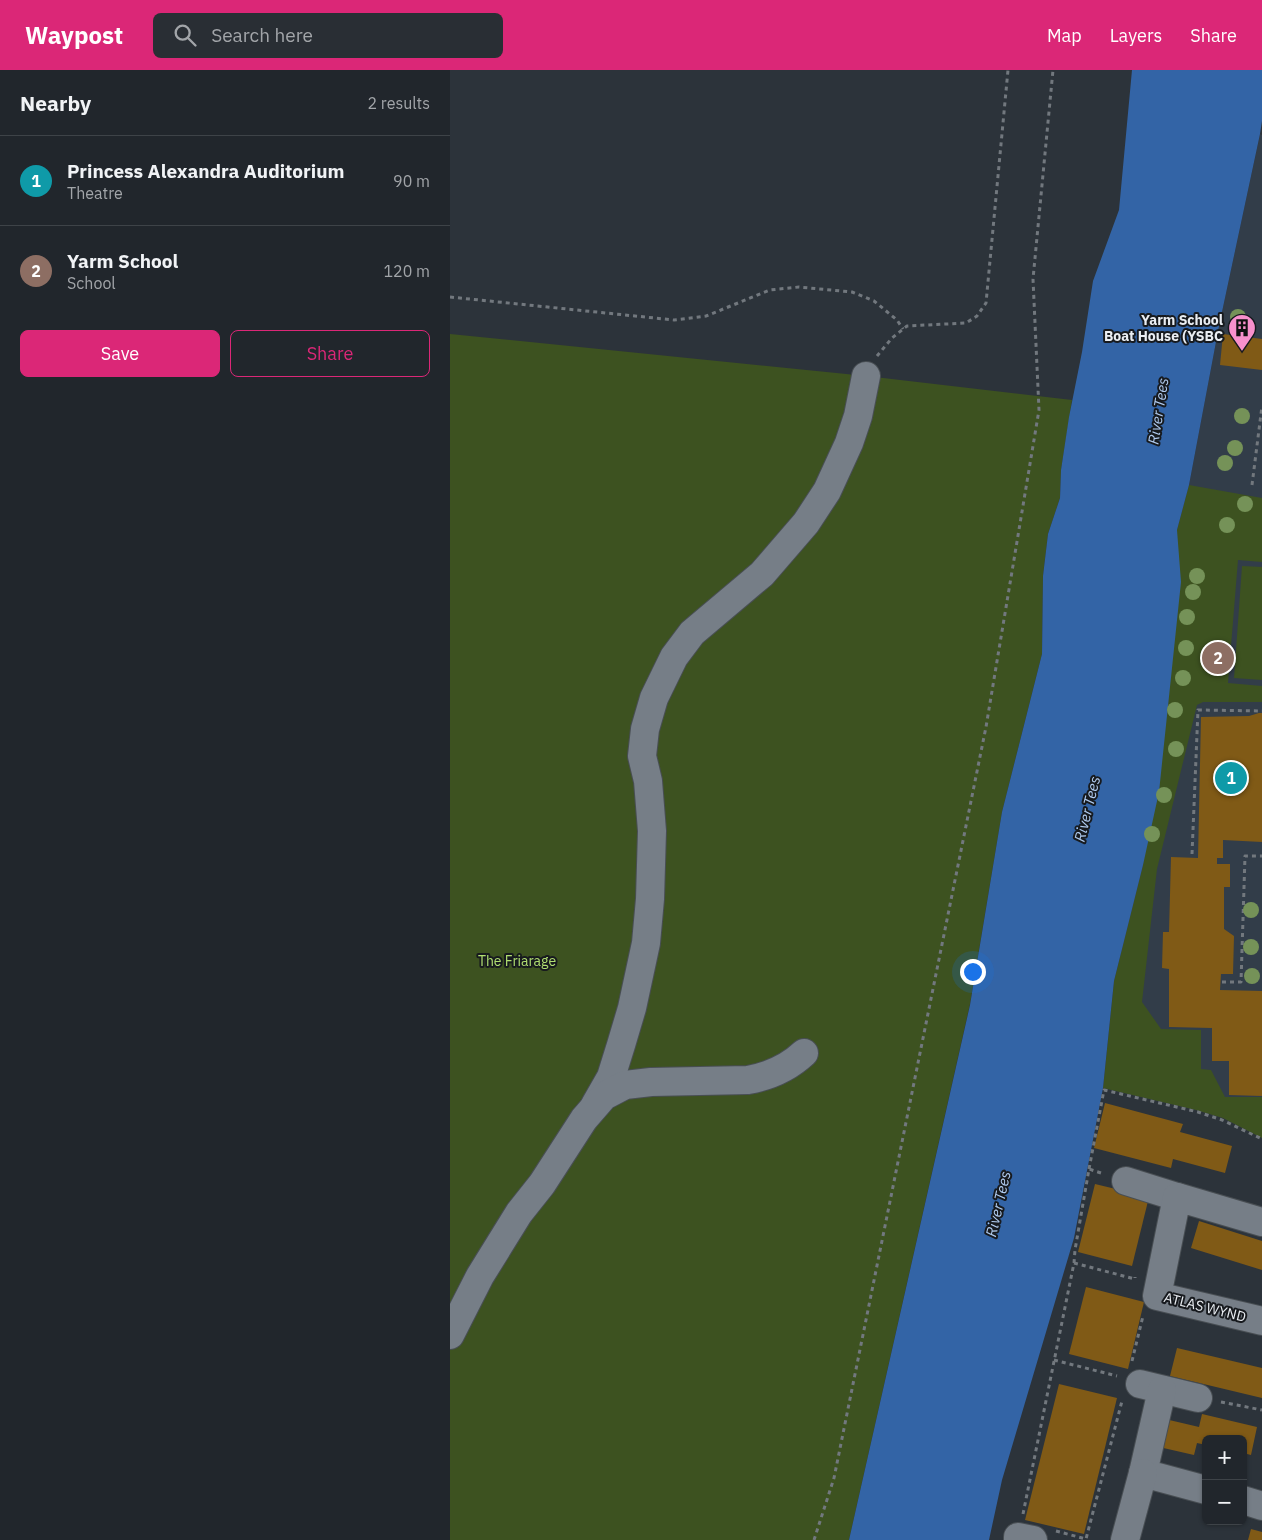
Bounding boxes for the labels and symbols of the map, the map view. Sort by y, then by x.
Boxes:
place label: Yarm School Boat House (YSBC [1104,311,1223,345]
building icon: Yarm School Boat House (YSBC [1227,313,1257,352]
water label: River Tees [1143,376,1173,446]
pin: 2 [1202,639,1234,677]
pin: 1 [1215,759,1247,797]
water label: River Tees [1070,774,1104,844]
park label: The Friarage [478,952,556,970]
your location [960,959,986,985]
water label: River Tees [981,1169,1015,1239]
street label: ATLAS WYND [1162,1288,1248,1326]

